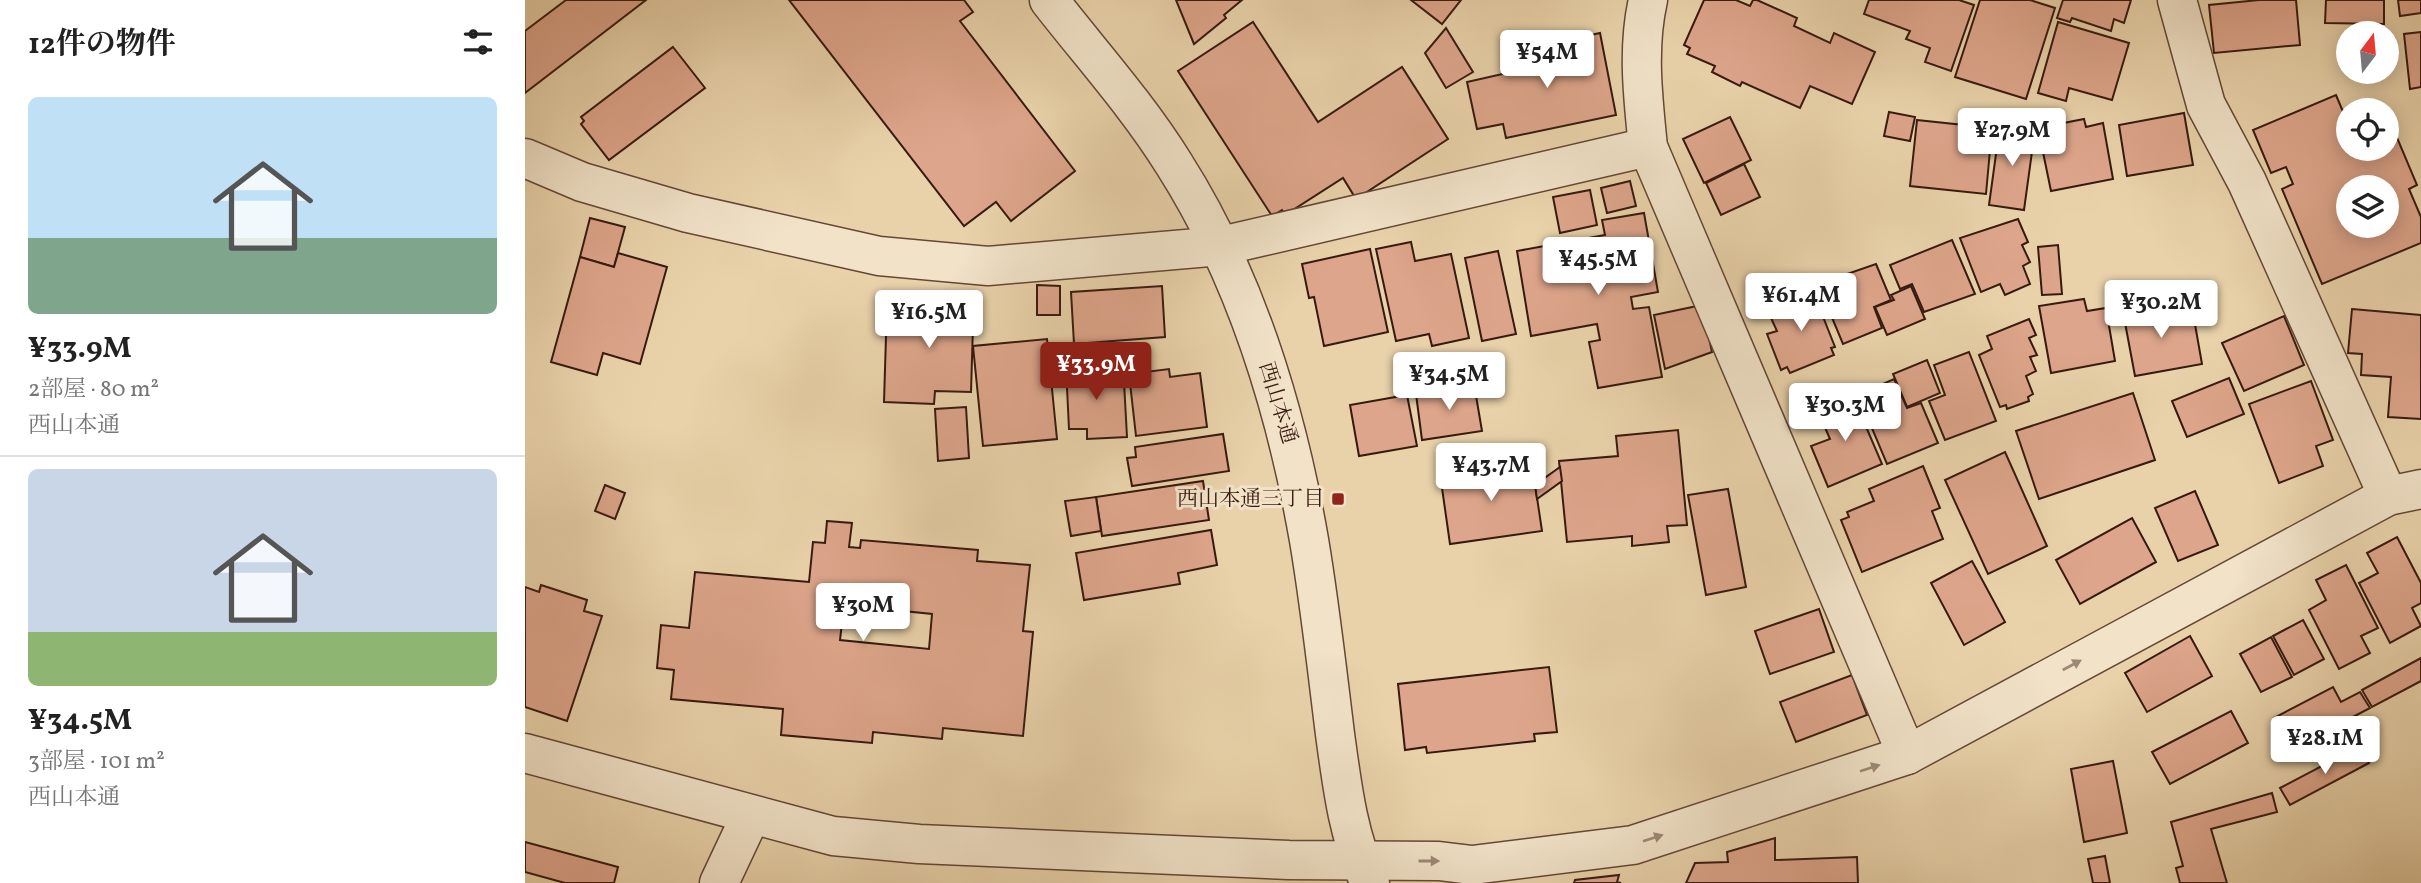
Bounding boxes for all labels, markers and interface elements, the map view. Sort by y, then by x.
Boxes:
north arrow [2336,21,2399,84]
map controls [2336,21,2399,238]
icon: filters [459,23,497,61]
text: 12件の物件 [28,24,176,66]
pin: ¥54M [1506,31,1588,90]
text: ¥54M [1516,37,1578,69]
button: locate [2336,98,2399,161]
pin: ¥27.9M [1955,108,2069,168]
text: ¥27.9M [1974,115,2050,147]
icon: home [200,143,326,269]
button: layers [2336,175,2399,238]
pin: ¥45.5M [1541,238,1655,297]
text: ¥45.5M [1559,244,1637,276]
pin: ¥61.4M [1744,274,1858,333]
text: ¥61.4M [1761,280,1841,312]
pin: ¥30.2M [2104,280,2218,340]
text: ¥30.2M [2121,287,2201,319]
pin: ¥16.5M [872,290,986,350]
text: ¥16.5M [891,297,967,329]
text: ¥33.9M [28,328,132,370]
pin: ¥33.9M [1039,342,1153,402]
text: ¥33.9M [1056,349,1136,381]
pin: ¥34.5M [1392,352,1506,412]
street label: 西山本通 [1251,359,1303,447]
text: ¥34.5M [1409,359,1489,391]
text: 2部屋 · 80 m² [28,374,159,406]
pin: ¥30.3M [1788,384,1902,443]
text: ¥30.3M [1805,390,1885,422]
text: 西山本通 [28,410,120,442]
pin: ¥43.7M [1434,444,1548,503]
text: ¥43.7M [1452,450,1530,482]
place label: 西山本通三丁目 [1177,485,1324,514]
marker: 西山本通三丁目 [1330,491,1346,507]
icon: home [200,515,326,641]
pin: ¥30M [822,584,904,643]
text: ¥30M [832,590,894,622]
one-way arrow [2063,660,2083,672]
text: ¥34.5M [28,700,132,742]
pin: ¥28.1M [2268,716,2382,776]
text: ¥28.1M [2287,723,2363,755]
text: 3部屋 · 101 m² [28,746,165,778]
one-way arrow [1859,762,1880,772]
text: 西山本通 [28,782,120,814]
one-way arrow [1643,832,1664,843]
one-way arrow [1418,855,1440,867]

